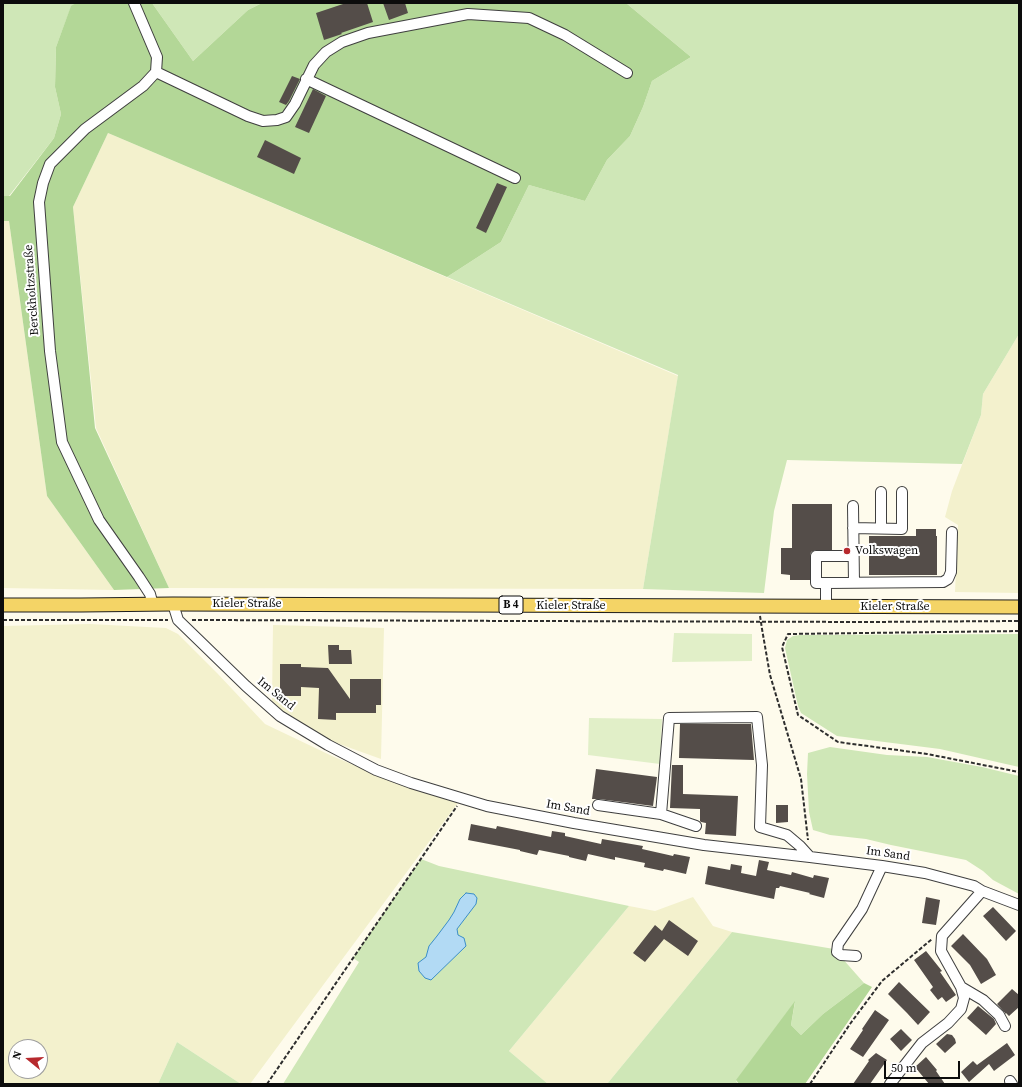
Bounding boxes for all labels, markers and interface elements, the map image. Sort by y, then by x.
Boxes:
street label: Berckholtzstraße [22,244,42,336]
place label: Volkswagen [855,544,918,558]
marker: Volkswagen [842,546,852,556]
road number: B 4 [499,596,523,614]
street label: Kieler Straße [212,597,282,611]
street label: Kieler Straße [536,599,606,613]
street label: Kieler Straße [860,600,930,614]
street label: Im Sand [254,674,298,714]
street label: Im Sand [545,797,591,819]
street label: Im Sand [865,844,911,864]
north arrow [8,1039,48,1079]
text: N [9,1049,25,1062]
scale bar [886,1053,962,1079]
text: 50 m [891,1060,917,1076]

